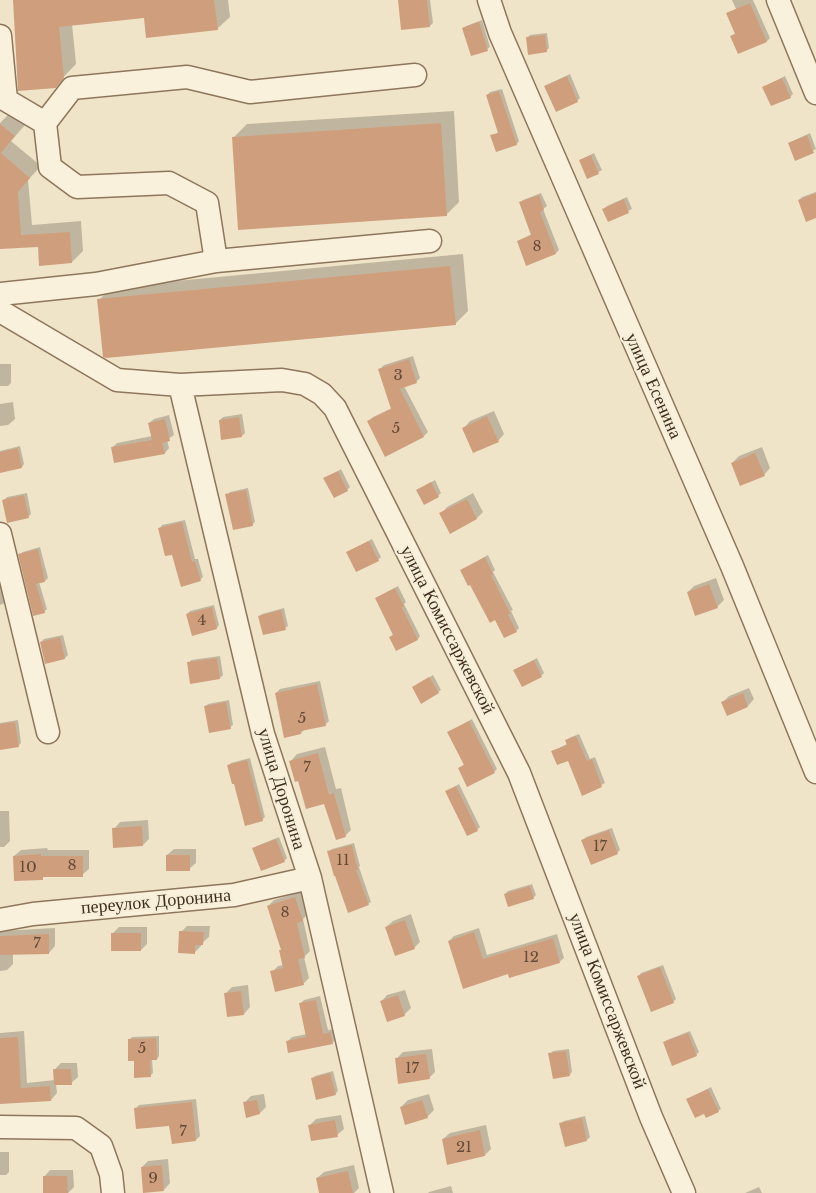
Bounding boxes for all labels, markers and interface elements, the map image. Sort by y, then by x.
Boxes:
house number: 8 [532,238,542,256]
street label: улица Есенина [620,330,686,442]
house number: 3 [393,367,403,385]
house number: 5 [392,420,400,438]
street label: улица Комиссаржевской [395,542,499,718]
house number: 4 [198,612,206,630]
house number: 5 [298,710,306,728]
street label: улица Доронина [252,726,310,852]
house number: 7 [303,759,311,777]
house number: 17 [593,838,607,856]
house number: 11 [336,852,350,870]
house number: 8 [67,857,77,875]
house number: 10 [19,859,37,877]
street label: переулок Доронина [80,885,232,919]
house number: 8 [280,904,290,922]
street label: улица Комиссаржевской [563,910,651,1092]
house number: 7 [33,935,41,953]
house number: 12 [523,949,539,967]
house number: 5 [138,1040,146,1058]
house number: 17 [405,1060,419,1078]
house number: 7 [179,1123,187,1141]
house number: 21 [456,1139,472,1157]
house number: 9 [148,1170,158,1188]

